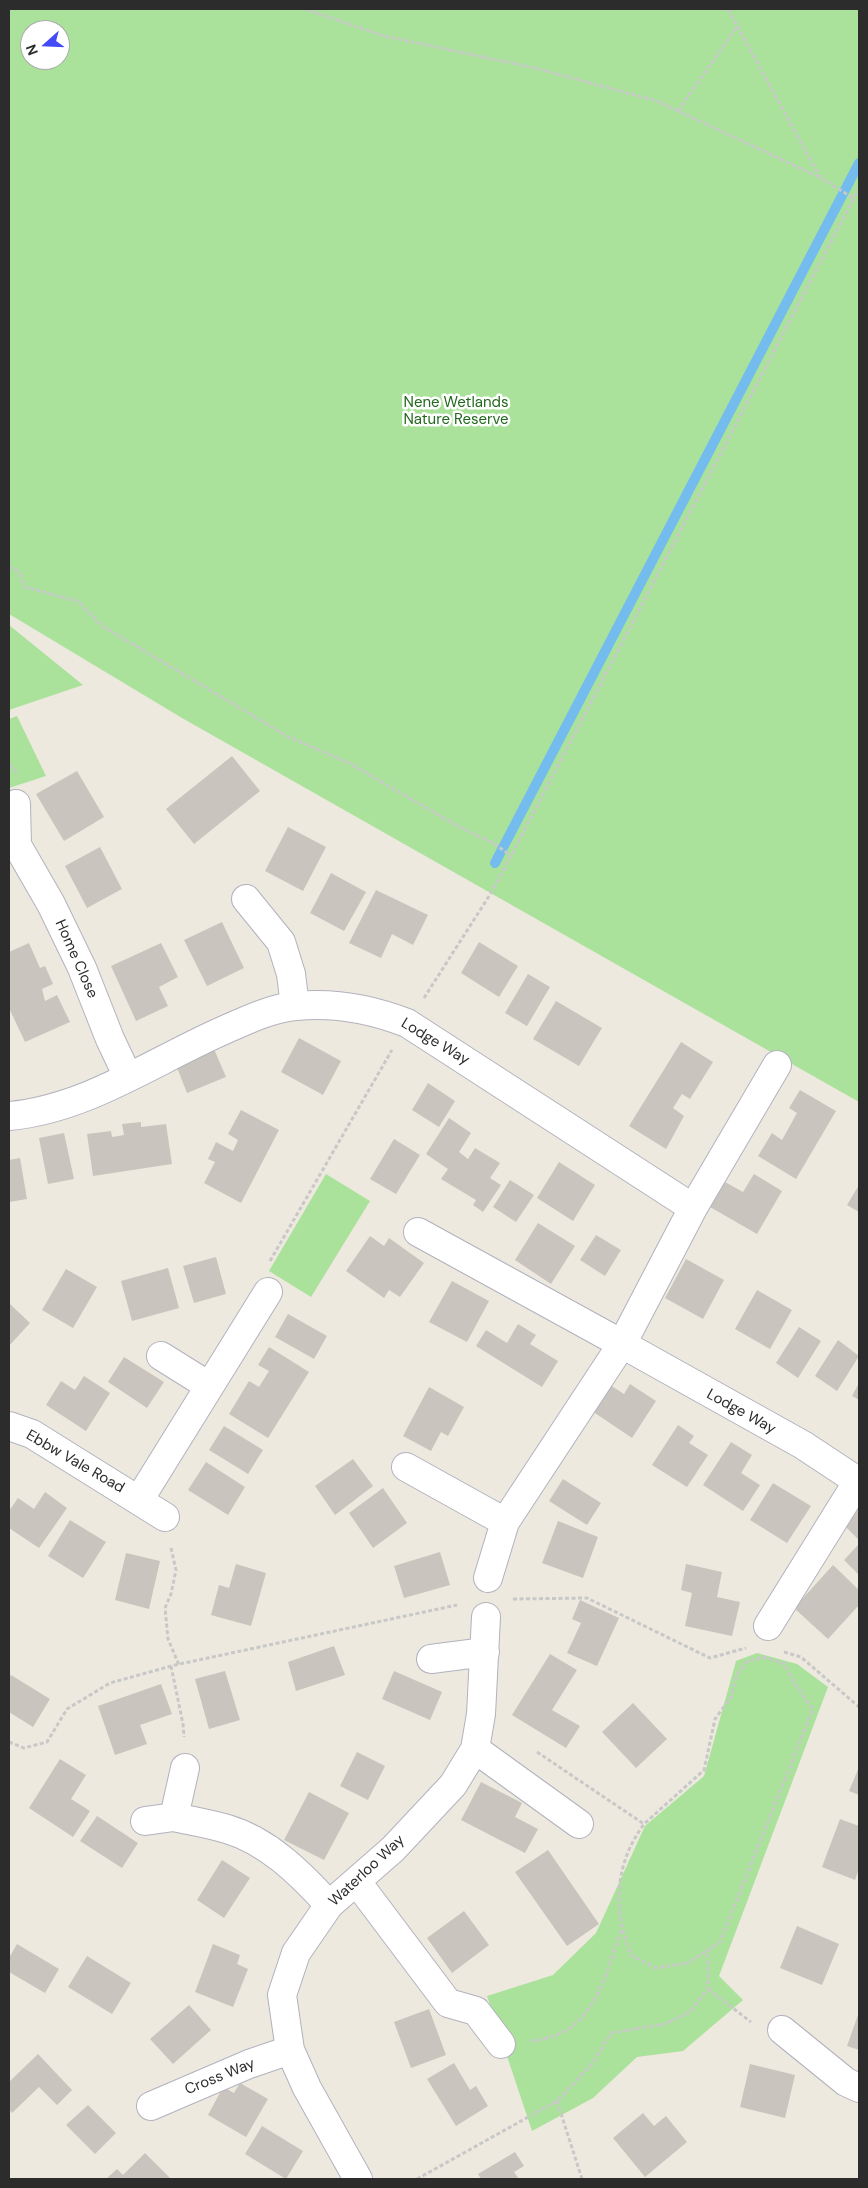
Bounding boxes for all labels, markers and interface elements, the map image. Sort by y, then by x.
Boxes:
north arrow [20,20,70,70]
text: N [22,42,42,58]
park label: Nene Wetlands Nature Reserve [403,394,509,429]
street label: Home Close [51,917,101,1001]
street label: Lodge Way [398,1015,472,1069]
street label: Lodge Way [703,1386,779,1438]
street label: Ebbw Vale Road [23,1427,127,1497]
street label: Waterloo Way [326,1831,408,1911]
street label: Cross Way [182,2055,258,2099]

